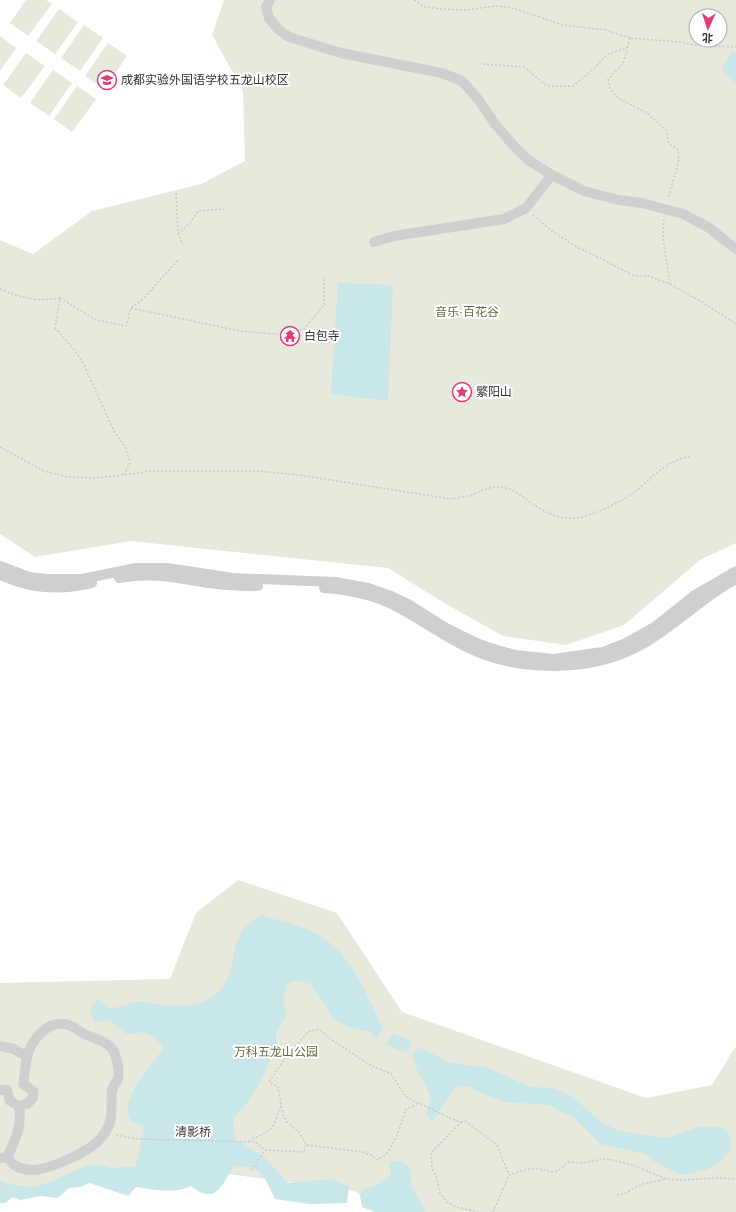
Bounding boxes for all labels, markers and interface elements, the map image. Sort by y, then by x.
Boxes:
north arrow [688,8,728,48]
text: 北 [702,32,713,44]
school or university icon: 成都实验外国语学校五龙山校区 [96,69,118,91]
place label: 成都实验外国语学校五龙山校区 [121,73,289,87]
park label: 音乐·百花谷 [435,305,499,319]
temple icon: 白包寺 [279,325,301,347]
place label: 白包寺 [304,329,340,343]
place icon: 繁阳山 [451,381,473,403]
place label: 繁阳山 [476,385,512,399]
park label: 万科五龙山公园 [234,1045,318,1059]
street label: 清影桥 [175,1125,211,1139]

